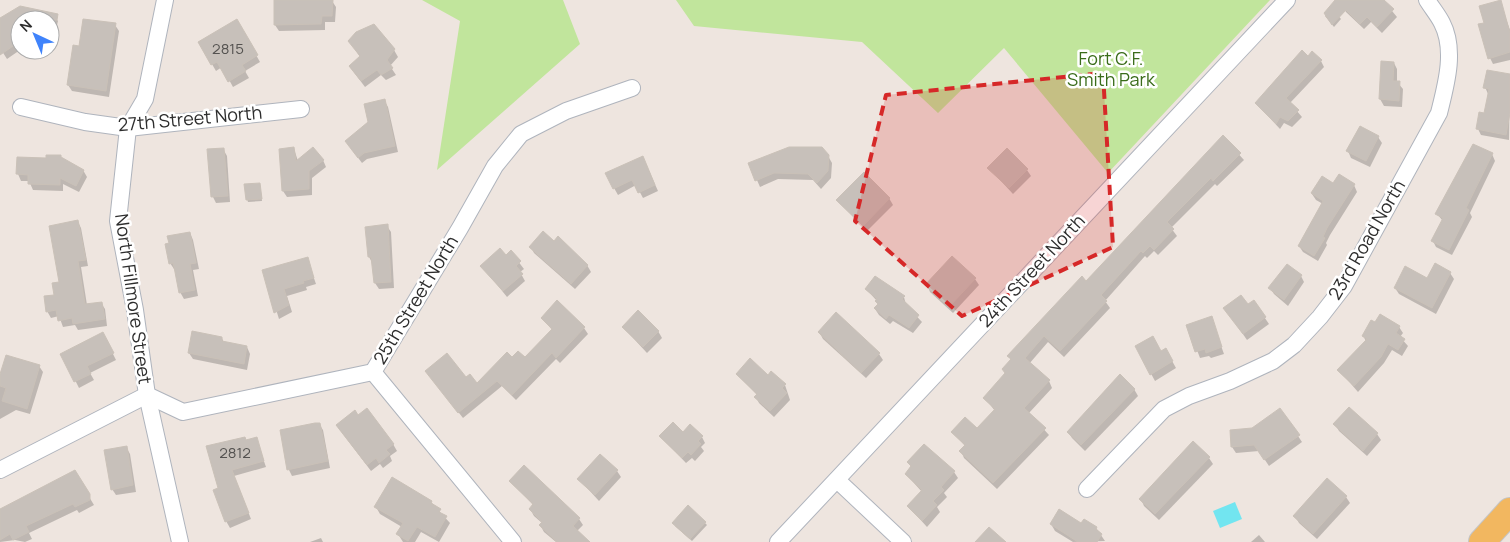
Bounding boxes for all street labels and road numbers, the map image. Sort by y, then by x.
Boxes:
street label: 27th Street North [117,100,263,136]
street label: 23rd Road North [1322,175,1410,304]
street label: 24th Street North [973,209,1090,332]
street label: North Fillmore Street [110,212,158,386]
street label: 25th Street North [367,231,463,368]

